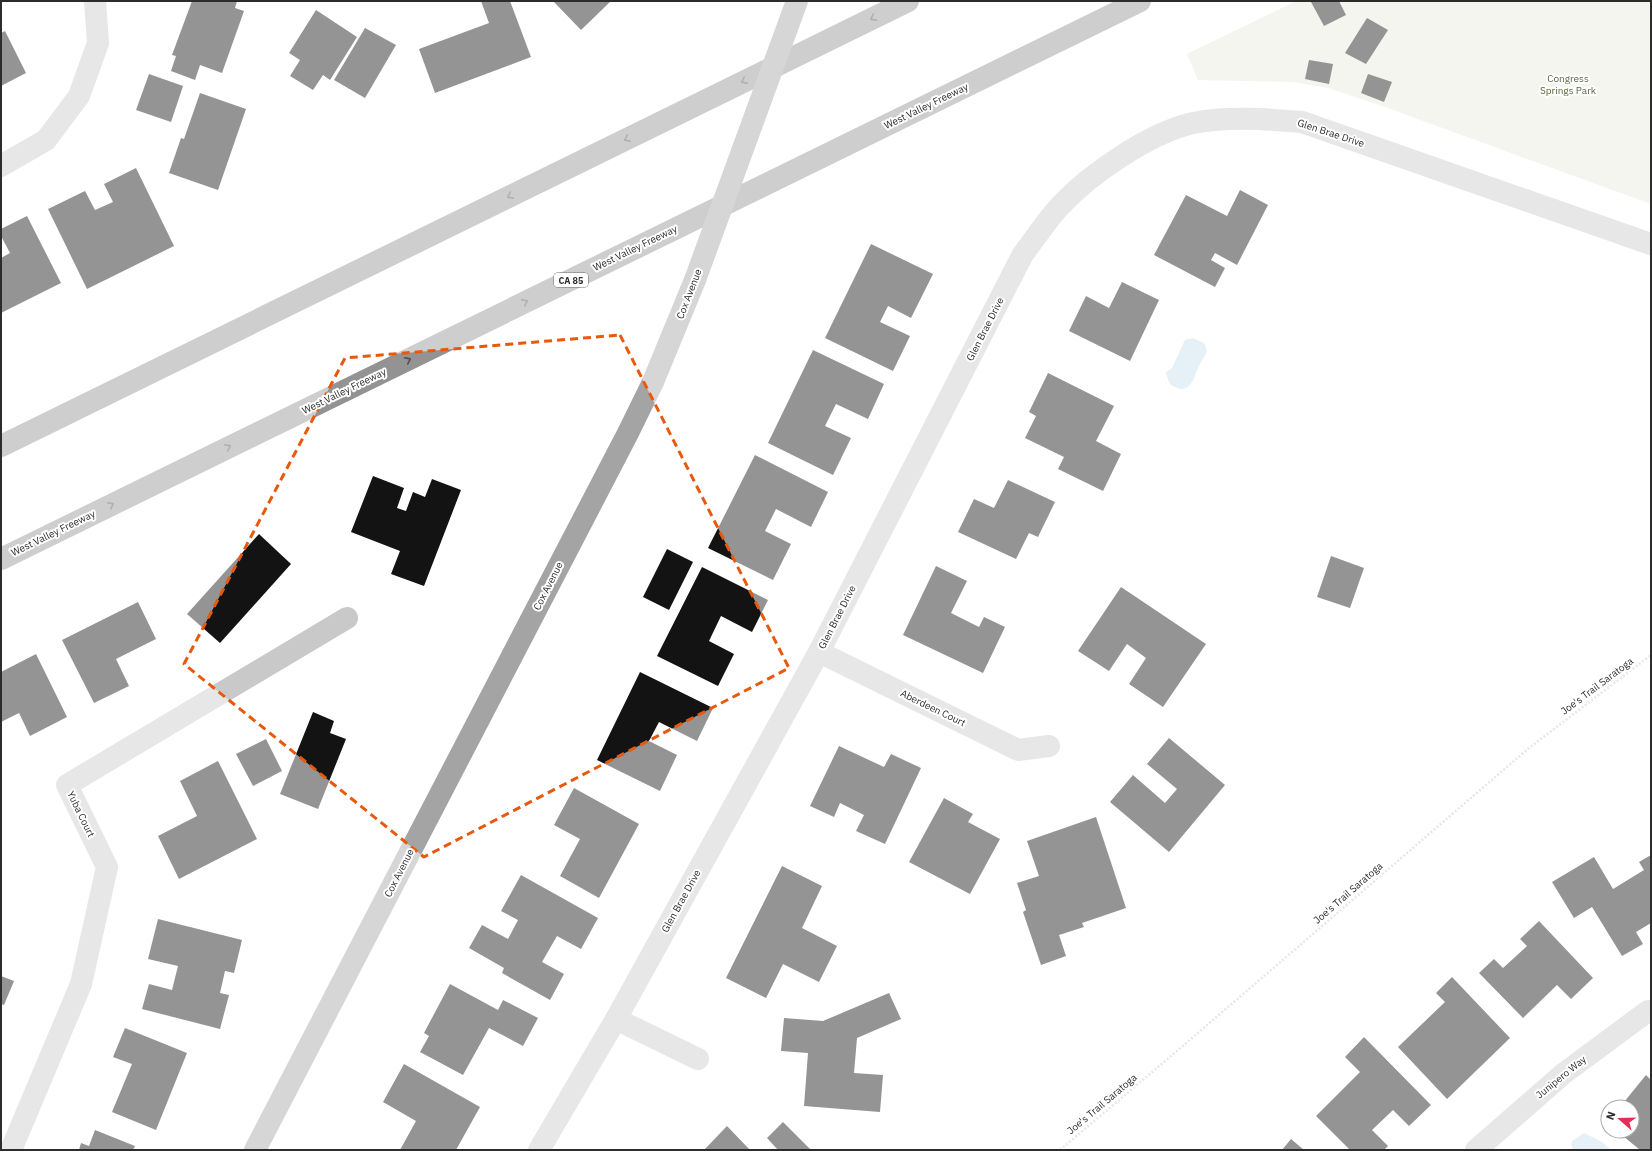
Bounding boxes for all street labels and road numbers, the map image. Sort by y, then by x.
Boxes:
street label: West Valley Freeway [882,80,970,132]
street label: Glen Brae Drive [1296,116,1367,150]
street label: West Valley Freeway [591,222,679,274]
street label: Cox Avenue [674,267,705,321]
road number: CA 85 [554,273,588,287]
street label: Glen Brae Drive [963,295,1007,363]
street label: West Valley Freeway [300,365,388,417]
street label: West Valley Freeway [9,507,97,559]
street label: Cox Avenue [530,559,566,612]
street label: Glen Brae Drive [815,583,859,651]
street label: Joe's Trail Saratoga [1558,654,1636,717]
street label: Aberdeen Court [898,687,968,730]
street label: Yuba Court [64,789,98,840]
street label: Cox Avenue [381,846,417,899]
street label: Joe's Trail Saratoga [1311,859,1386,927]
street label: Glen Brae Drive [658,867,704,935]
street label: Junipero Way [1533,1053,1589,1101]
street label: Joe's Trail Saratoga [1064,1071,1140,1137]

